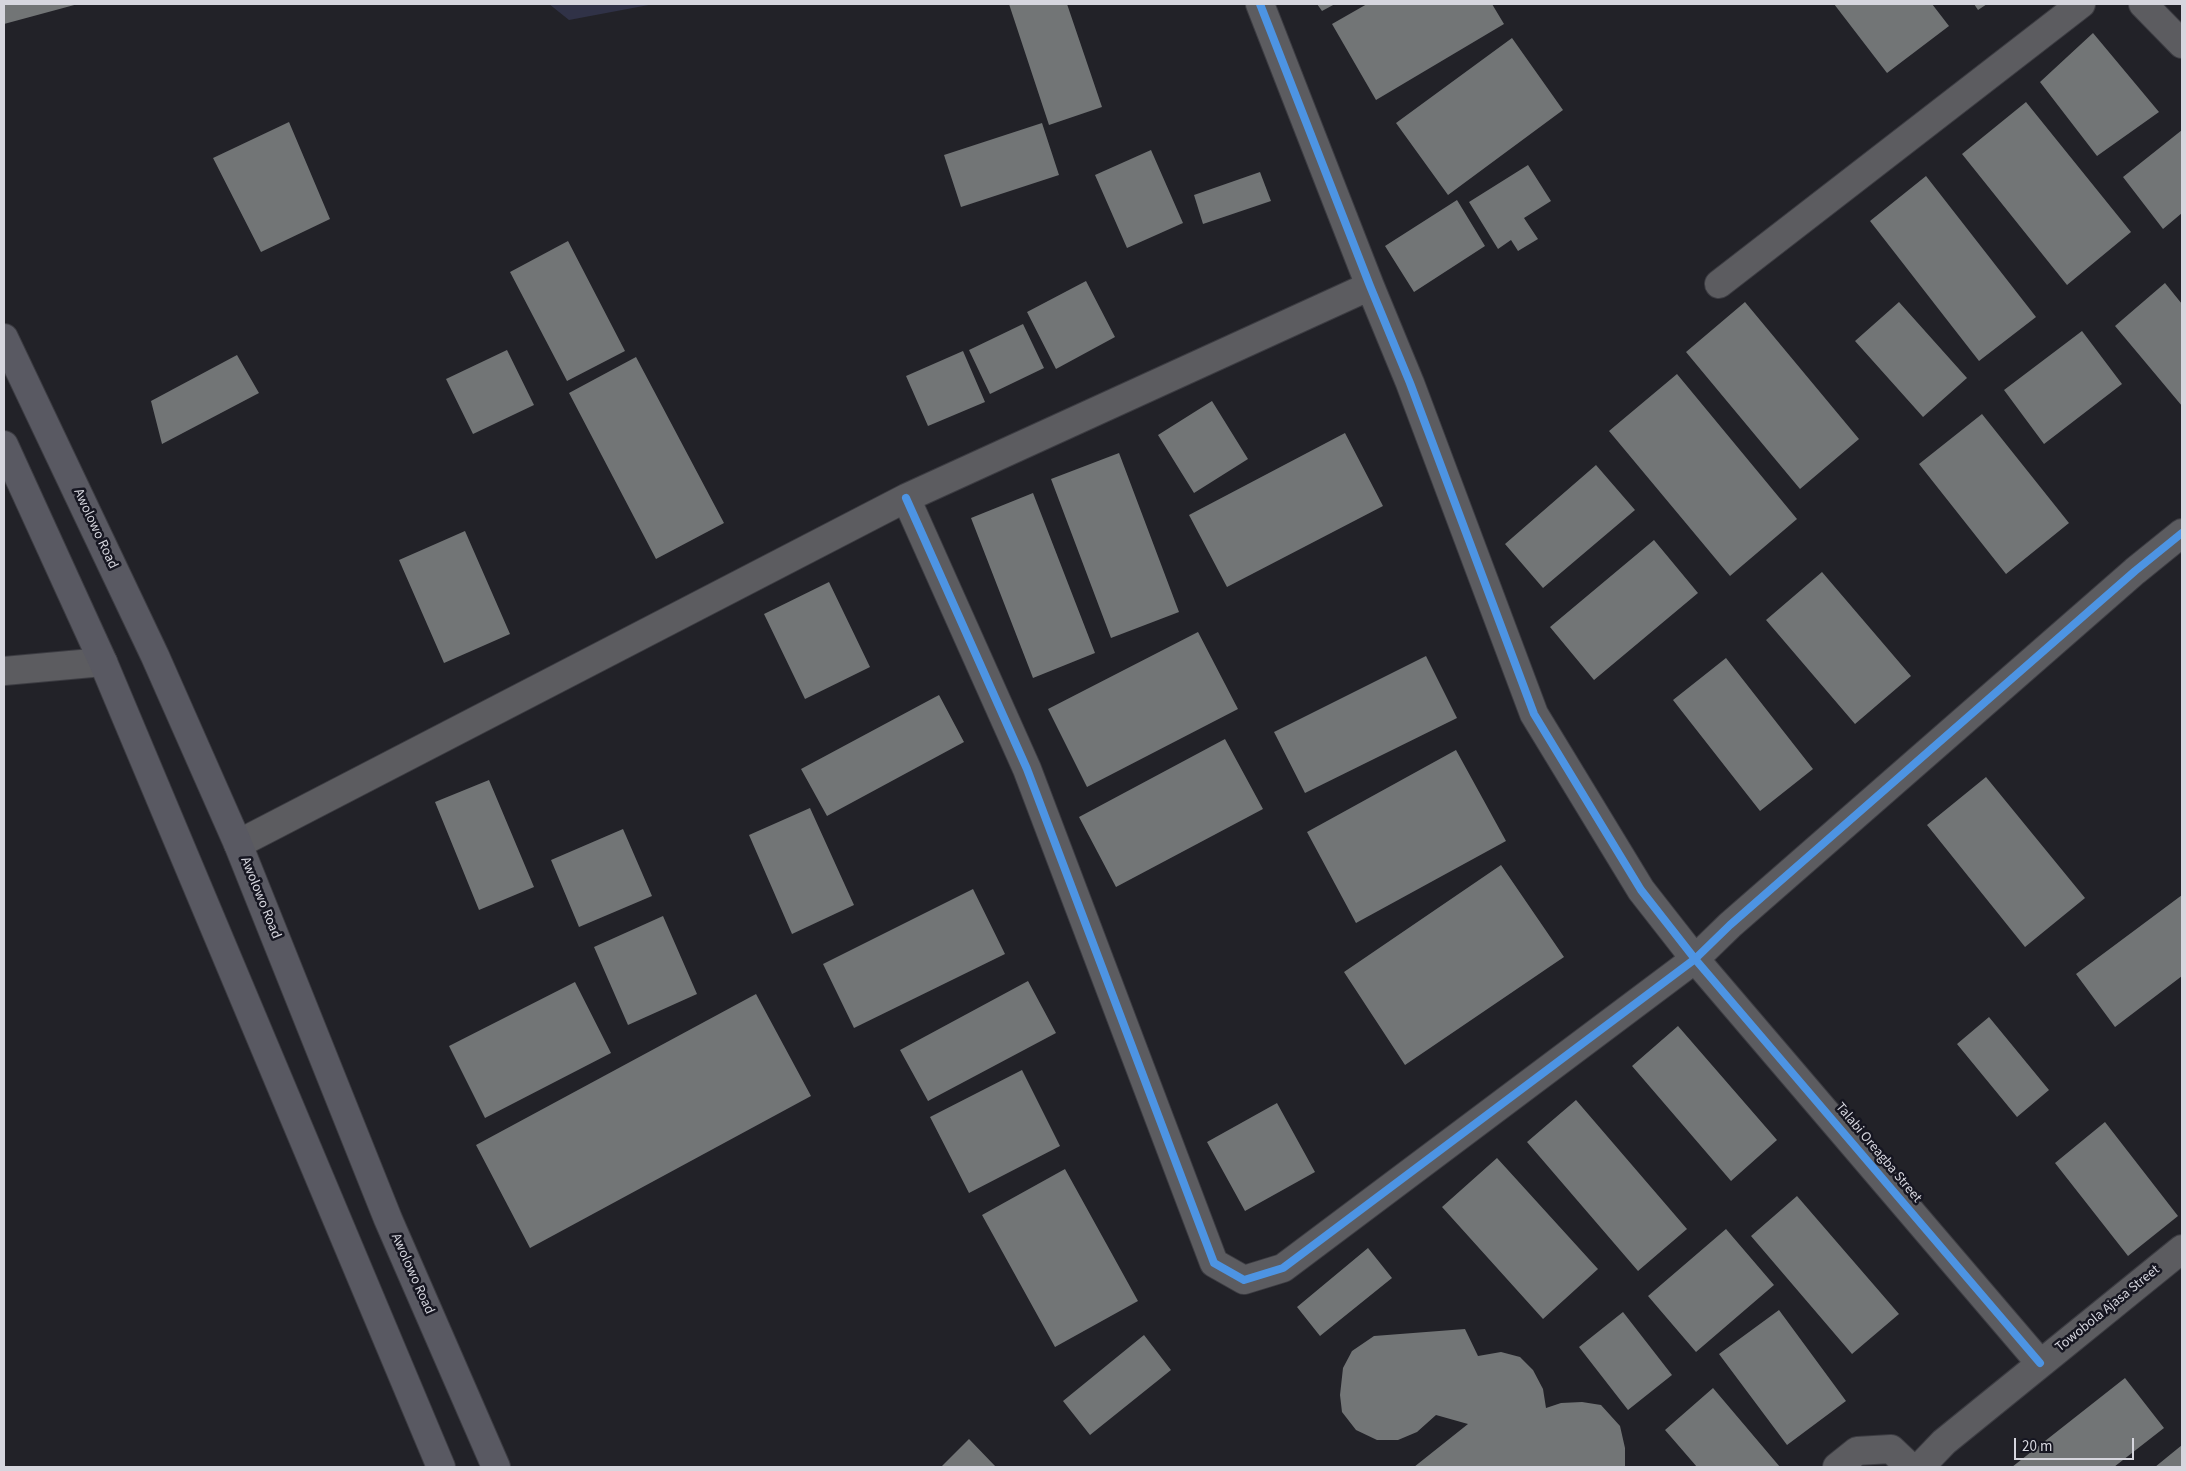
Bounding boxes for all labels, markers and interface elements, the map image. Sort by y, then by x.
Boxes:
street label: Awolowo Road [69,486,121,572]
street label: Awolowo Road [236,855,284,941]
street label: Talabi Oreagba Street [1831,1100,1925,1206]
street label: Awolowo Road [387,1231,437,1317]
street label: Towobola Ajasa Street [2052,1262,2164,1356]
scale bar [2016,1428,2136,1460]
text: 20 m [2022,1436,2052,1457]

